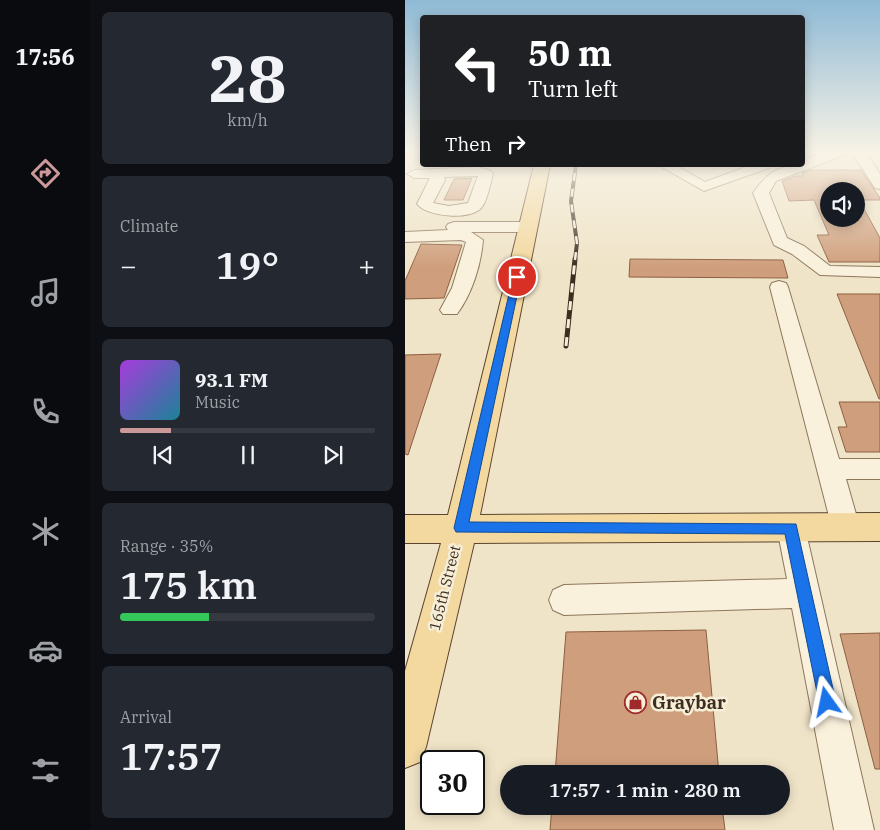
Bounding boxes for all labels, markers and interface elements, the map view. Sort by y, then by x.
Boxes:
text: 50 m [528,30,612,76]
text: 28 [208,35,287,120]
icon: left [445,35,510,100]
text: 17:56 [15,42,75,71]
text: Turn left [528,74,618,103]
text: km/h [227,110,268,130]
icon: right [502,130,530,158]
text: Then [445,132,492,156]
icon: directions [28,156,63,191]
map controls [820,182,865,227]
button: sound [820,182,865,227]
text: Climate [120,216,178,236]
text: 19° [216,240,279,289]
text: − [120,247,137,284]
text: + [358,247,375,284]
pin [496,256,538,298]
icon: arrive [503,263,531,291]
icon: music [28,275,63,310]
text: 93.1 FM [195,368,268,392]
text: Music [195,392,240,412]
icon: phone [28,394,63,429]
icon: previous [149,441,177,469]
icon: pause [234,441,262,469]
icon: next [319,441,347,469]
icon: climate [28,514,63,549]
text: Range · 35% [120,536,213,556]
street label: 165th Street [425,543,464,633]
text: 175 km [120,560,257,609]
icon: car [28,633,63,668]
position arrow [800,675,852,727]
shop icon: Graybar [624,691,648,715]
place label: Graybar [652,691,726,714]
text: Arrival [120,707,172,727]
text: 17:57 [120,731,223,780]
speed limit sign: 30 [420,750,485,815]
icon: filters [28,753,63,788]
text: 17:57 · 1 min · 280 m [549,778,741,802]

